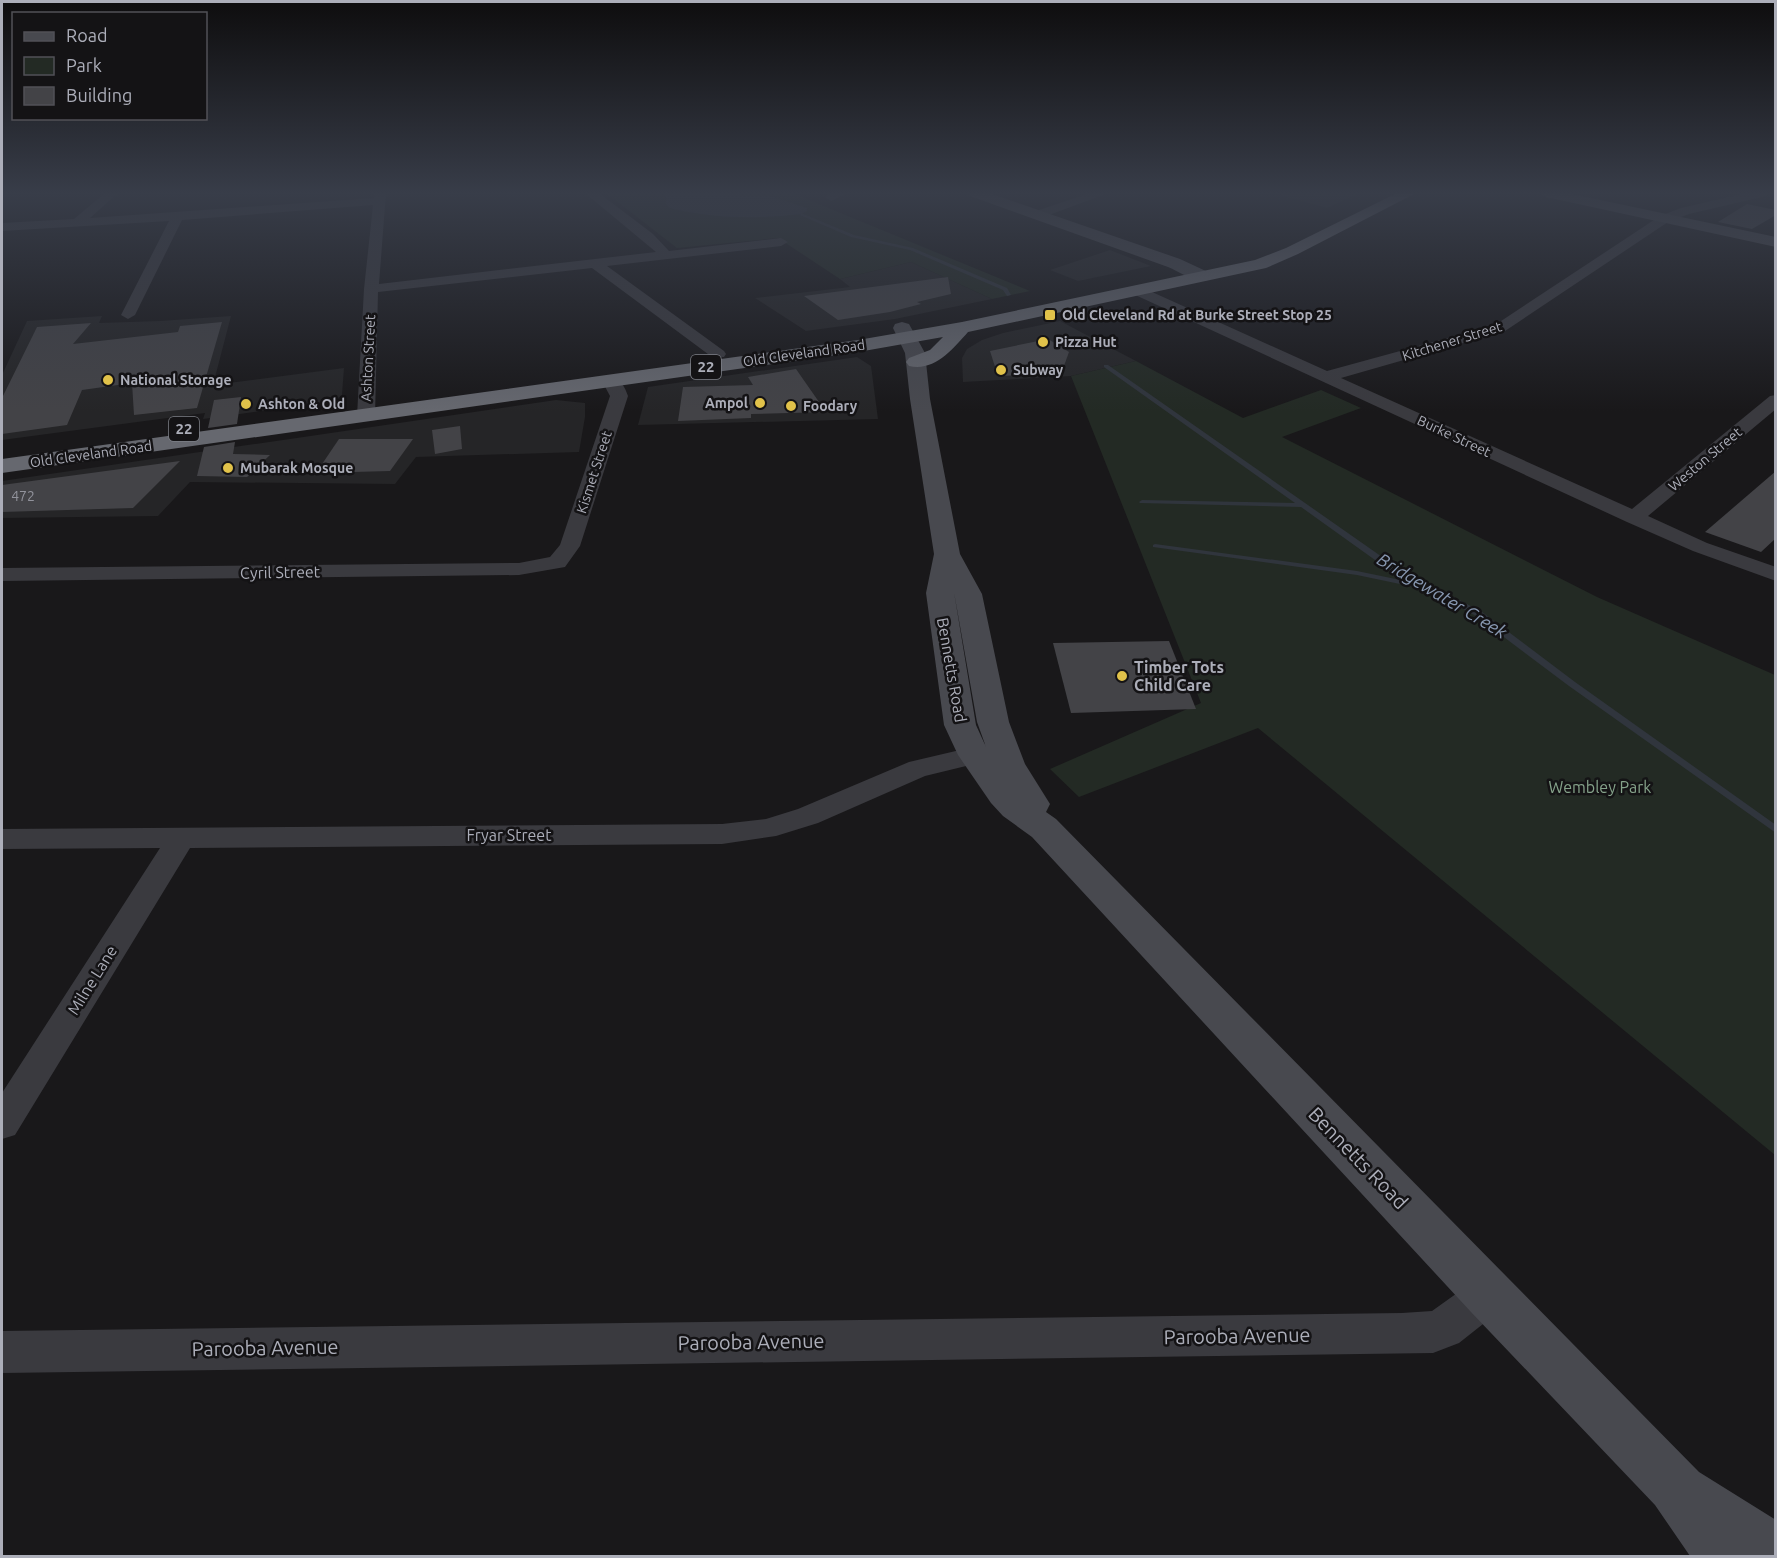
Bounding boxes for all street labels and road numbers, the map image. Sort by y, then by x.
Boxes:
street label: Ashton Street [358,313,378,402]
street label: Kitchener Street [1400,318,1504,364]
street label: Old Cleveland Road [742,337,866,369]
road number: 22 [691,355,721,379]
street label: Burke Street [1415,412,1494,460]
road number: 22 [169,417,199,441]
street label: Weston Street [1665,423,1745,494]
street label: Kismet Street [573,428,615,515]
street label: Old Cleveland Road [29,438,153,470]
street label: Cyril Street [240,562,321,582]
street label: Bennetts Road [934,616,970,724]
street label: Fryar Street [467,826,552,844]
street label: Milne Lane [64,942,120,1018]
street label: Bennetts Road [1304,1102,1413,1213]
street label: Parooba Avenue [1163,1323,1311,1348]
street label: Parooba Avenue [677,1329,825,1354]
street label: Parooba Avenue [191,1335,339,1360]

